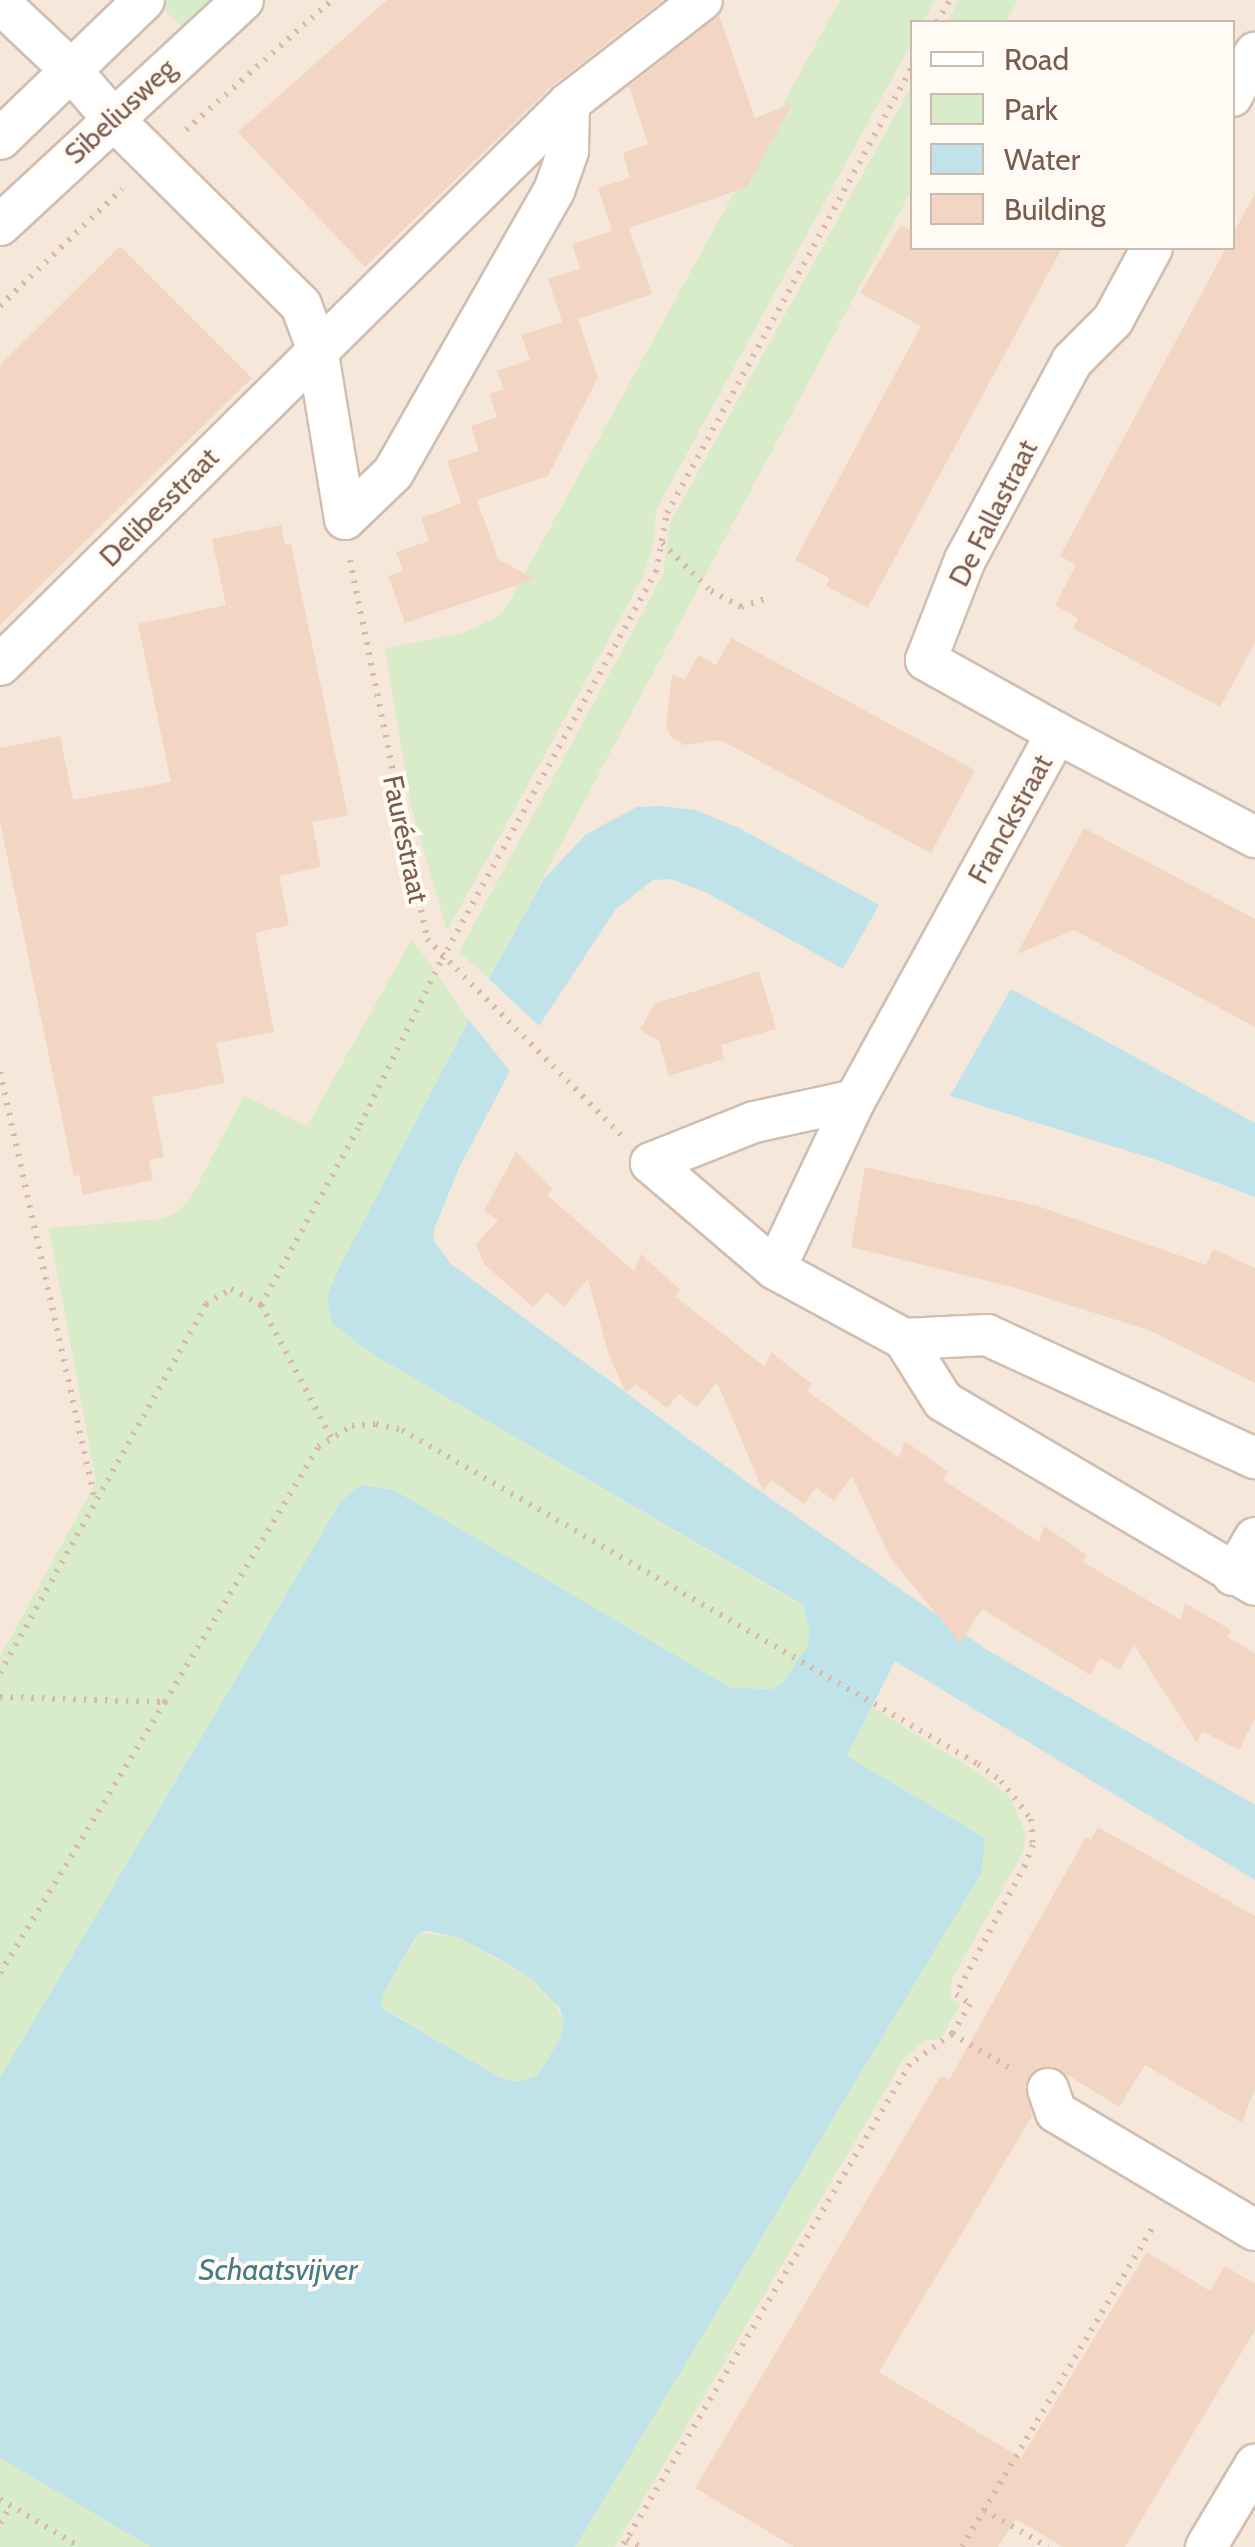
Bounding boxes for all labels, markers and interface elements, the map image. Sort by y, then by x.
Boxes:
legend [910,20,1235,250]
text: Road [1004,41,1069,78]
street label: Sibeliusweg [58,51,182,171]
text: Park [1004,91,1058,128]
text: Water [1004,141,1080,178]
text: Building [1004,191,1106,228]
street label: De Fallastraat [942,434,1044,592]
street label: Delibesstraat [93,441,225,573]
street label: Franckstraat [961,749,1059,889]
street label: Fauréstraat [376,772,436,906]
water label: Schaatsvijver [199,2252,357,2288]

